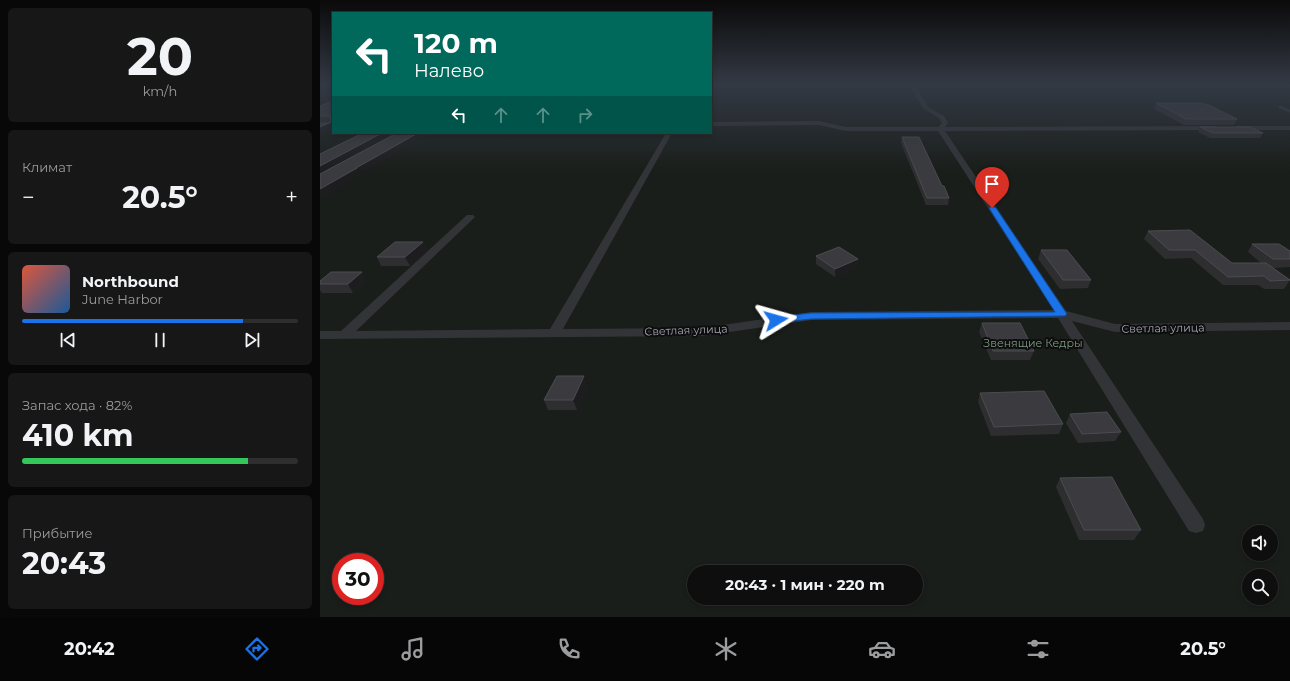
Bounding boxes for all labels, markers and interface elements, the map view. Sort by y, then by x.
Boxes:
text: 20 [127,25,193,88]
text: 120 m [414,26,498,60]
icon: left [348,28,400,80]
text: Налево [414,60,484,82]
text: km/h [143,83,177,99]
icon: left [448,104,470,126]
icon: ahead [490,104,512,126]
icon: ahead [532,104,554,126]
icon: right [574,104,596,126]
text: Климат [22,159,72,175]
pin [975,167,1009,208]
icon: arrive [981,173,1003,195]
text: 20.5° [122,179,198,216]
text: − [22,184,35,211]
text: + [285,184,298,211]
text: Northbound [82,272,179,291]
text: June Harbor [82,291,163,307]
position arrow [755,299,797,341]
street label: Светлая улица [1121,320,1205,336]
street label: Светлая улица [644,322,728,338]
icon: previous [57,329,79,351]
icon: pause [149,329,171,351]
icon: next [241,329,263,351]
park label: Звенящие Кедры [983,336,1083,350]
text: Запас хода · 82% [22,397,132,413]
text: 410 km [22,417,134,454]
text: Прибытие [22,525,93,541]
map controls [1242,525,1278,605]
button: sound [1242,525,1278,561]
text: 20:43 [22,545,106,582]
speed limit sign: 30 [332,553,384,605]
button: search [1242,569,1278,605]
text: 20:43 · 1 мин · 220 m [725,575,885,594]
icon: directions [243,635,271,663]
icon: music [399,635,427,663]
icon: phone [555,635,583,663]
icon: climate [712,635,740,663]
icon: car [868,635,896,663]
icon: filters [1024,635,1052,663]
text: 20:42 [64,638,115,660]
text: 20.5° [1180,638,1226,660]

